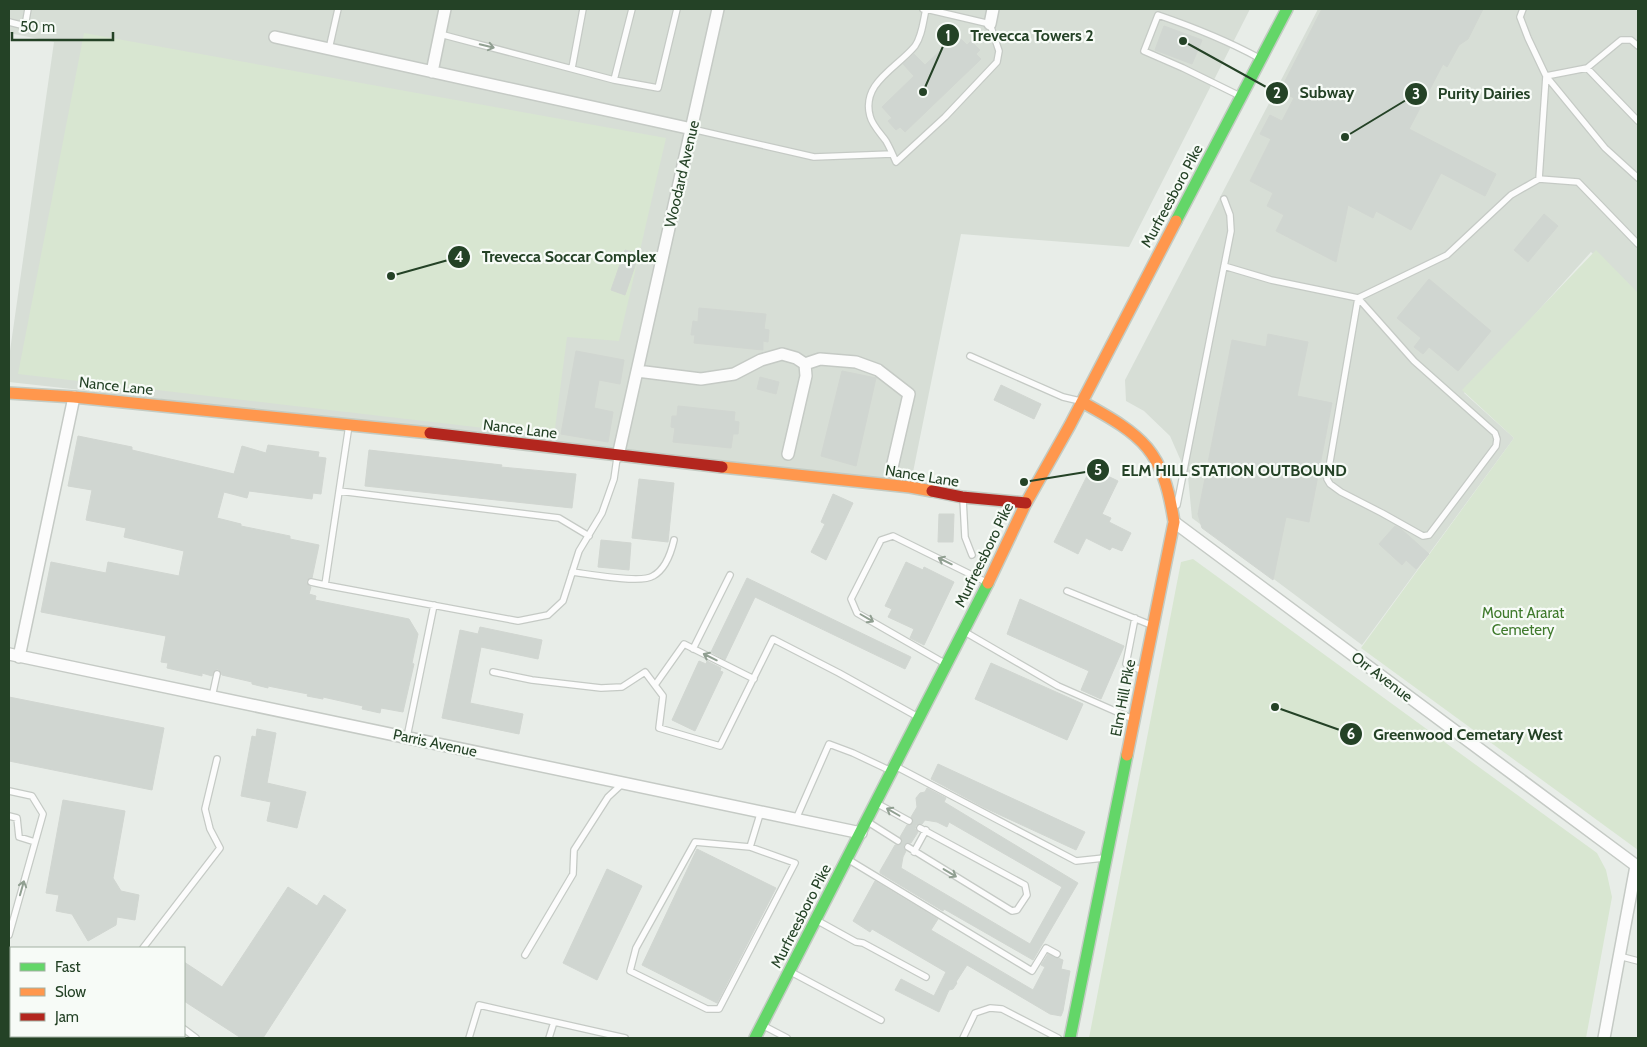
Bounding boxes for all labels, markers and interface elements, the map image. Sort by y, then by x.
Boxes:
scale bar [12,10,114,42]
text: 50 m [20,18,55,36]
callout: Trevecca Towers 2 [935,20,1104,51]
text: Trevecca Towers 2 [970,26,1094,45]
text: 1 [945,27,951,45]
one-way arrow [478,42,494,51]
callout: Subway [1264,77,1364,108]
callout: Purity Dairies [1403,78,1541,109]
text: Subway [1300,83,1355,102]
text: 2 [1273,84,1281,102]
text: Purity Dairies [1438,84,1530,103]
text: 3 [1412,85,1420,103]
street label: Woodard Avenue [661,118,703,229]
street label: Murfreesboro Pike [1137,141,1207,251]
callout: Trevecca Soccar Complex [446,241,666,272]
text: Trevecca Soccar Complex [482,247,656,266]
text: 4 [454,248,464,266]
street label: Nance Lane [78,373,154,399]
street label: Nance Lane [482,416,558,443]
callout: ELM HILL STATION OUTBOUND [1086,455,1357,486]
street label: Nance Lane [884,461,961,491]
text: 5 [1094,461,1102,479]
text: ELM HILL STATION OUTBOUND [1121,461,1347,480]
street label: Murfreesboro Pike [951,499,1017,610]
one-way arrow [937,556,952,566]
park label: Mount Ararat Cemetery [1482,604,1564,639]
one-way arrow [859,614,873,624]
street label: Orr Avenue [1348,648,1416,706]
one-way arrow [703,652,718,661]
street label: Elm Hill Pike [1107,658,1139,738]
callout: Greenwood Cemetary West [1339,718,1573,749]
street label: Parris Avenue [391,725,479,761]
text: 6 [1347,725,1355,743]
text: Greenwood Cemetary West [1373,725,1563,744]
one-way arrow [885,807,900,817]
street label: Murfreesboro Pike [767,861,835,971]
one-way arrow [942,869,956,879]
one-way arrow [17,881,27,897]
legend [10,947,185,1037]
text: Fast [55,958,80,976]
text: Slow [55,983,86,1001]
text: Jam [54,1008,79,1026]

